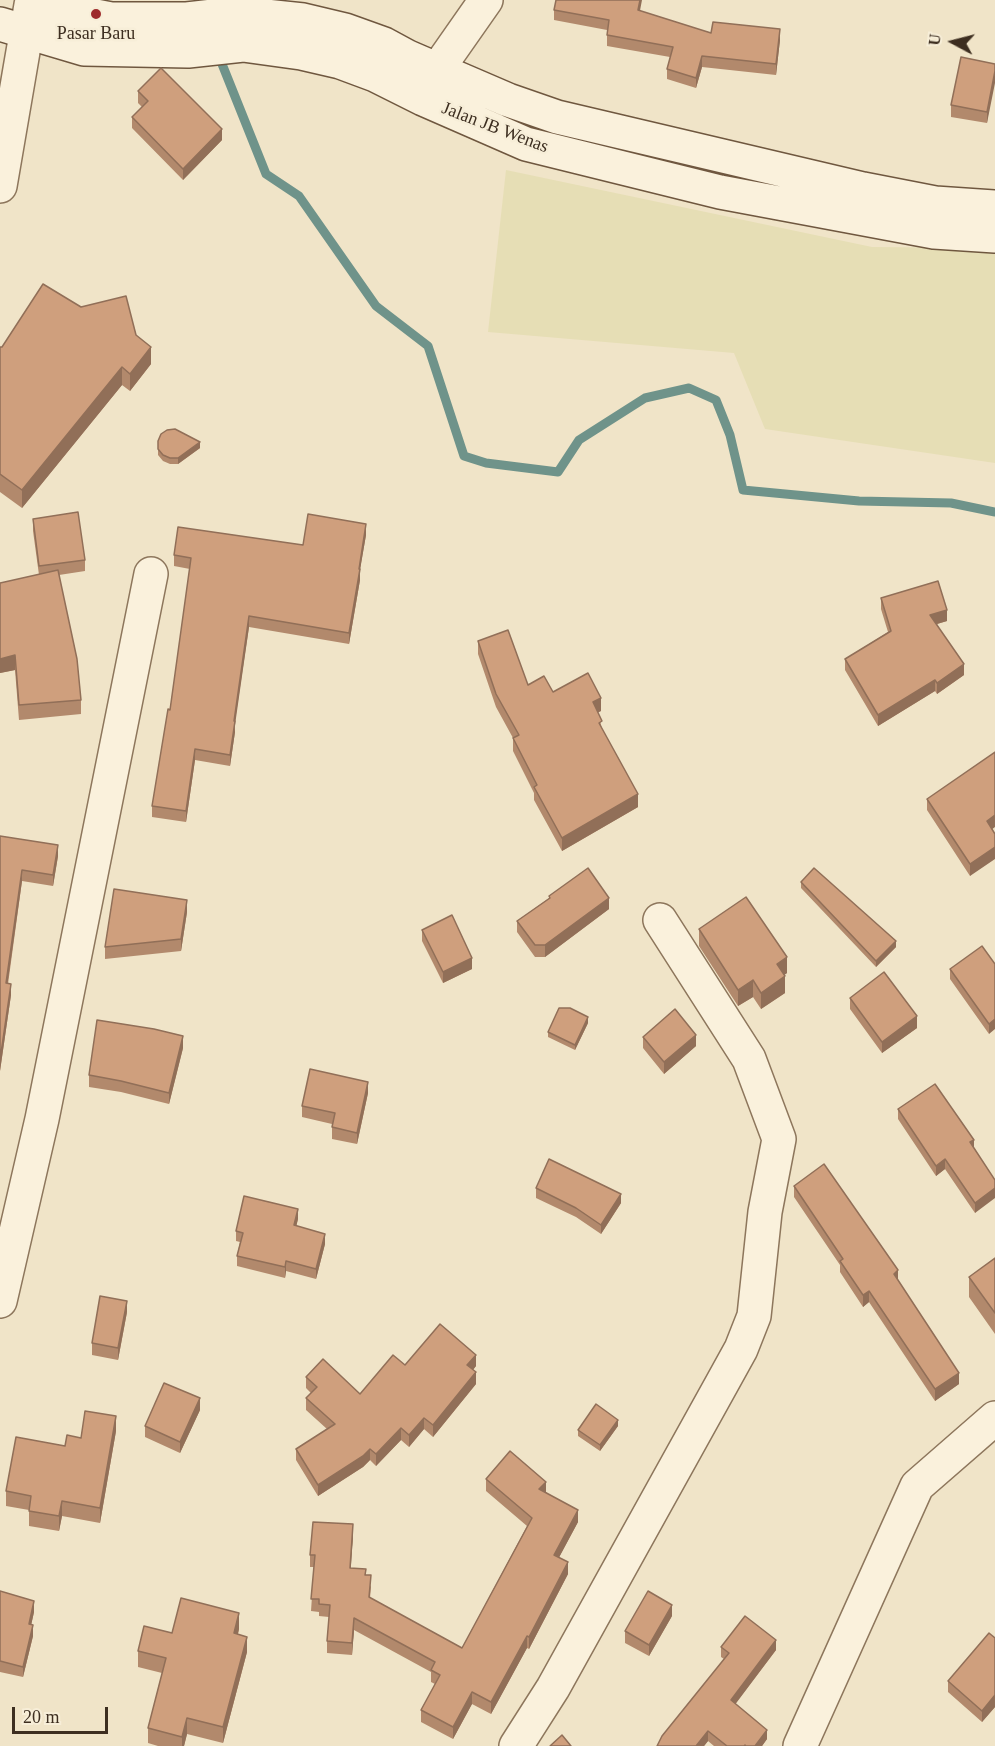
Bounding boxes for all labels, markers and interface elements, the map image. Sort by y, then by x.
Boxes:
marker: Pasar Baru [89,7,103,21]
north arrow [923,12,983,72]
place label: Pasar Baru [57,23,135,45]
text: U [925,33,944,47]
street label: Jalan JB Wenas [439,98,551,158]
scale bar [15,1695,111,1733]
text: 20 m [23,1707,60,1727]

